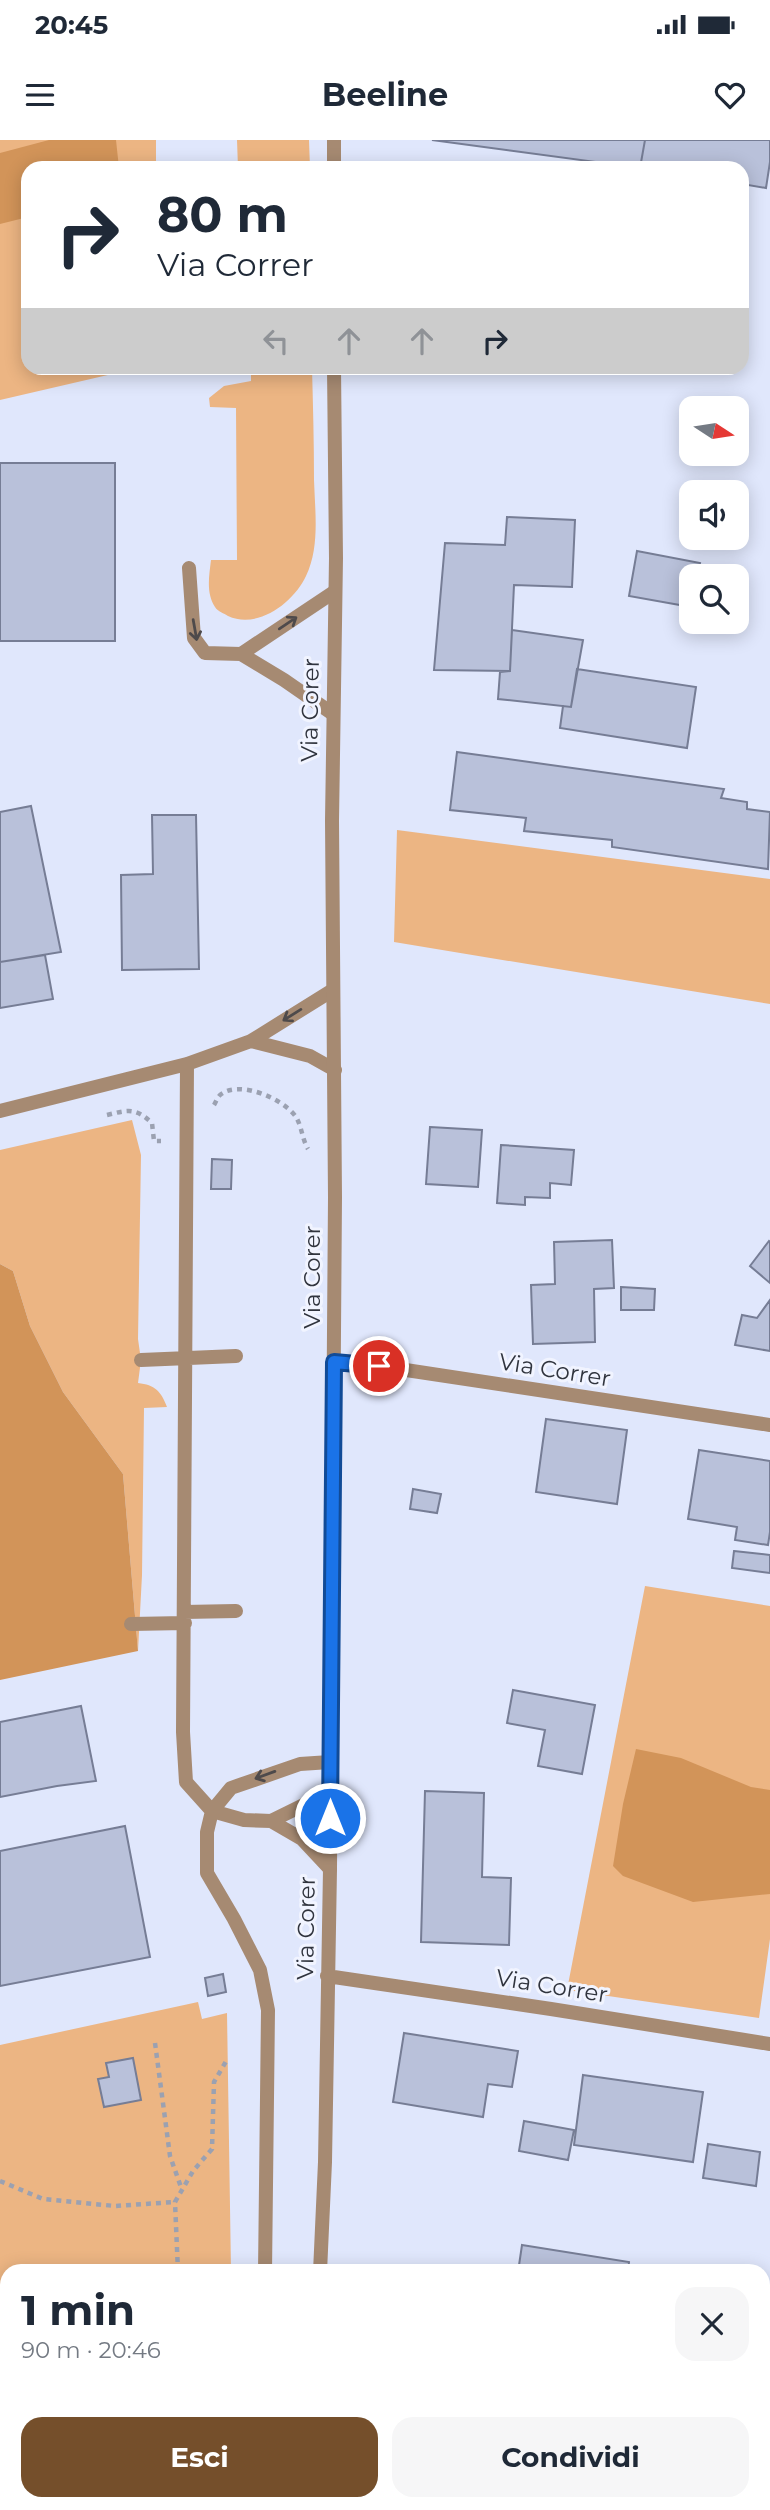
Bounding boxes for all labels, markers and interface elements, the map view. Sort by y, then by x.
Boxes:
text: 20:45 [35,9,108,41]
text: Beeline [322,75,448,114]
icon: menu [21,76,59,114]
icon: heart [711,76,749,114]
text: 80 m [157,185,288,244]
icon: right [42,189,133,280]
text: Via Correr [157,245,314,284]
icon: left [257,322,295,360]
icon: ahead [330,322,368,360]
icon: ahead [403,322,441,360]
icon: right [476,322,514,360]
north arrow [679,396,749,466]
map controls [679,396,749,634]
button: sound [679,480,749,550]
button: search [679,564,749,634]
one-way arrow [278,616,297,630]
one-way arrow [189,618,202,641]
street label: Via Corer [295,658,325,762]
one-way arrow [283,1009,303,1023]
street label: Via Corer [298,1225,326,1329]
pin [349,1336,409,1396]
icon: arrive [360,1347,398,1385]
street label: Via Correr [497,1347,613,1393]
one-way arrow [255,1770,277,1782]
position arrow [293,1781,367,1855]
street label: Via Corer [291,1876,321,1980]
street label: Via Correr [494,1963,610,2009]
text: 1 min [21,2284,135,2336]
button: close [675,2287,749,2361]
text: 90 m · 20:46 [21,2336,161,2364]
button: Esci [21,2417,378,2497]
button: Condividi [392,2417,749,2497]

